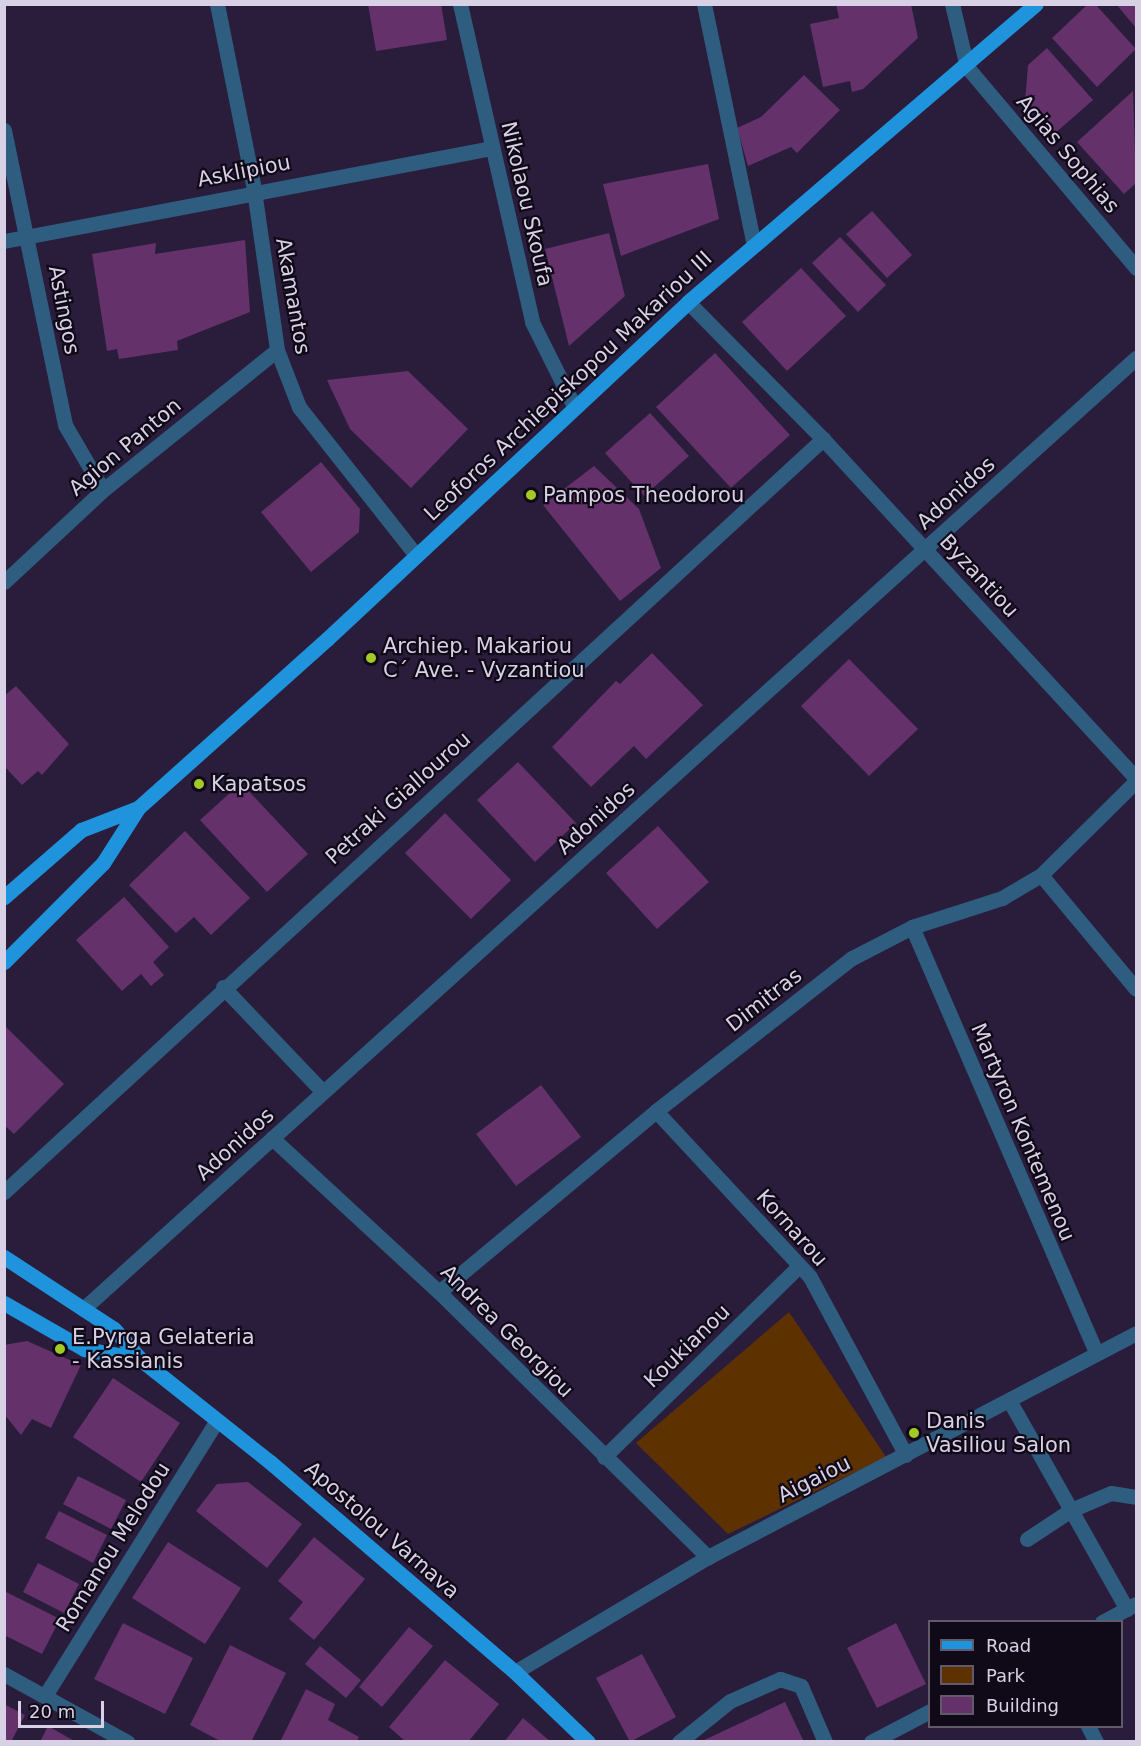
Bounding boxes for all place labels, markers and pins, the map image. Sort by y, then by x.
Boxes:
place label: Pampos Theodorou [543,482,744,508]
marker: Pampos Theodorou [524,488,538,502]
place label: Archiep. Makariou C´ Ave. - Vyzantiou [383,633,585,683]
marker: Archiep. Makariou C´ Ave. - Vyzantiou [364,651,378,665]
place label: Kapatsos [211,771,306,797]
marker: Kapatsos [192,777,206,791]
place label: E.Pyrga Gelateria - Kassianis [72,1324,255,1374]
marker: E.Pyrga Gelateria - Kassianis [53,1342,67,1356]
place label: Danis Vasiliou Salon [926,1408,1071,1458]
marker: Danis Vasiliou Salon [907,1426,921,1440]

